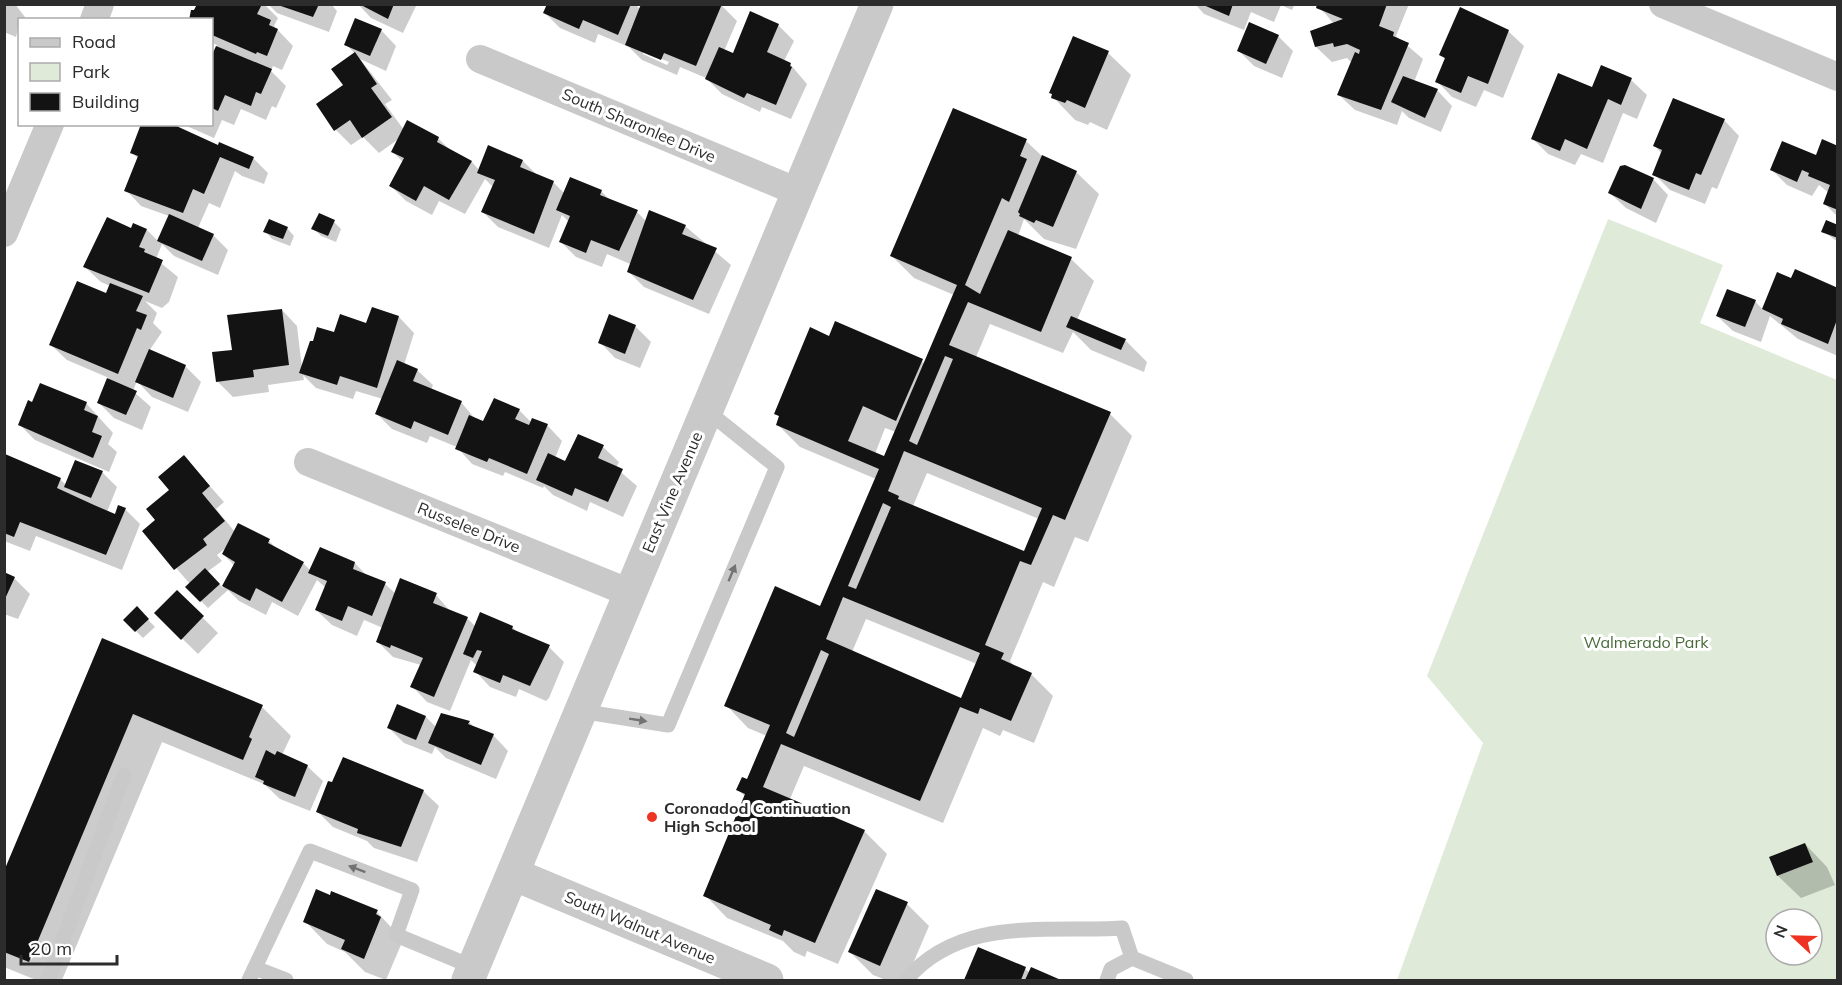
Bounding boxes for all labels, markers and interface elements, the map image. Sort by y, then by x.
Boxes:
legend [18,18,213,126]
text: Road [72,30,116,53]
text: Park [72,60,111,83]
street label: South Sharonlee Drive [559,84,719,166]
text: Building [72,90,140,113]
street label: East Vine Avenue [637,428,707,556]
street label: Russelee Drive [415,497,523,557]
one-way arrow [728,564,737,582]
park label: Walmerado Park [1584,632,1709,652]
one-way arrow [629,716,648,725]
place label: Coronadod Continuation High School [664,798,851,836]
marker: Coronadod Continuation High School [645,810,659,824]
one-way arrow [348,864,366,874]
street label: South Walnut Avenue [562,886,718,968]
north arrow [1764,907,1824,967]
text: N [1769,922,1792,941]
scale bar [21,928,117,966]
text: 20 m [30,937,72,960]

